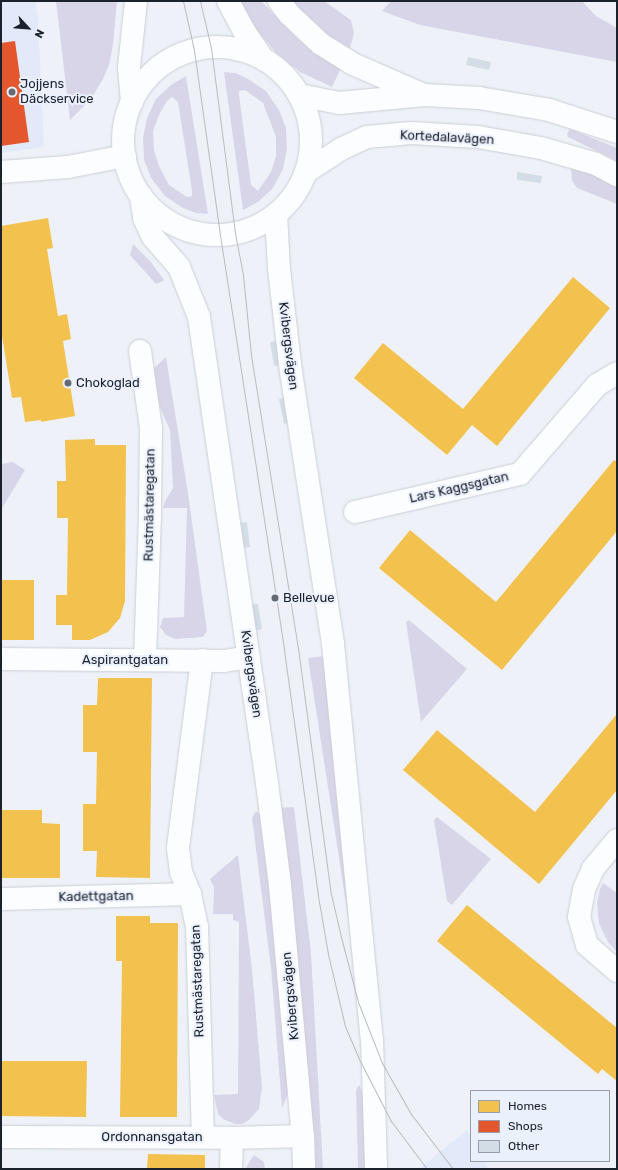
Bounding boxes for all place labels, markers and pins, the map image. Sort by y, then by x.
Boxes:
place label: Jojjens Däckservice [20,77,94,108]
marker: Jojjens Däckservice [7,87,17,97]
place label: Chokoglad [76,375,140,391]
marker: Chokoglad [63,378,73,388]
place label: Bellevue [283,590,335,606]
marker: Bellevue [270,593,280,603]

